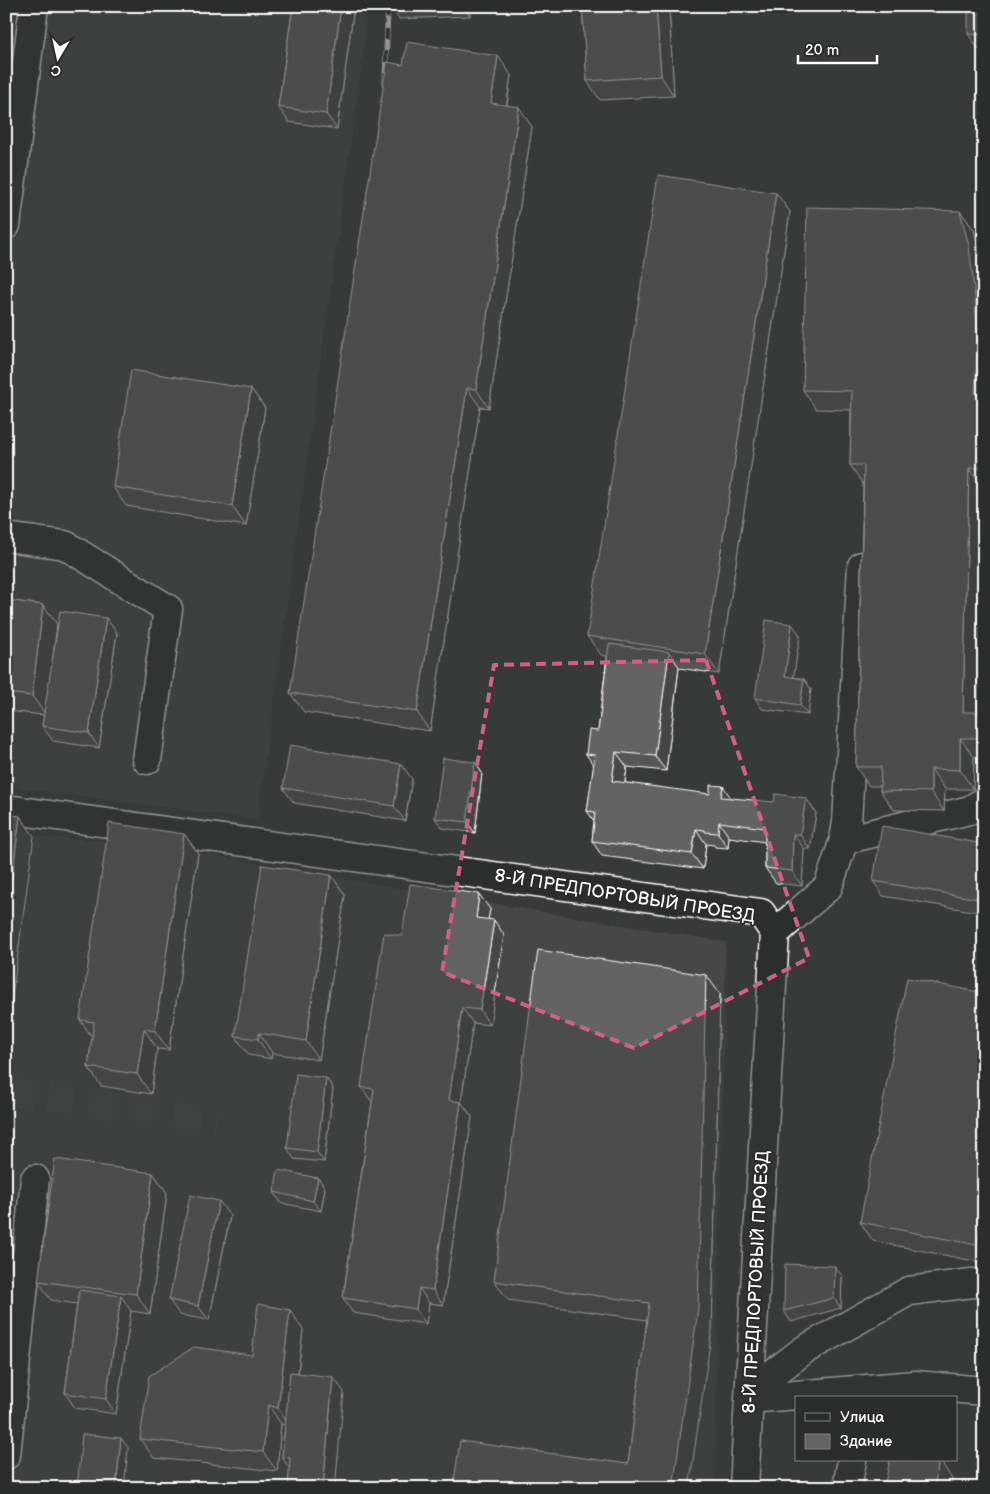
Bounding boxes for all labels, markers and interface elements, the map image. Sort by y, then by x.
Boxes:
north arrow [32,32,82,82]
scale bar [798,32,876,64]
text: 20 m [805,41,839,60]
text: С [50,61,62,80]
street label: 8-Й ПРЕДПОРТОВЫЙ ПРОЕЗД [493,865,757,927]
street label: 8-Й ПРЕДПОРТОВЫЙ ПРОЕЗД [739,1150,773,1414]
legend [795,1396,958,1462]
text: Улица [840,1408,885,1427]
text: Здание [840,1432,892,1451]

